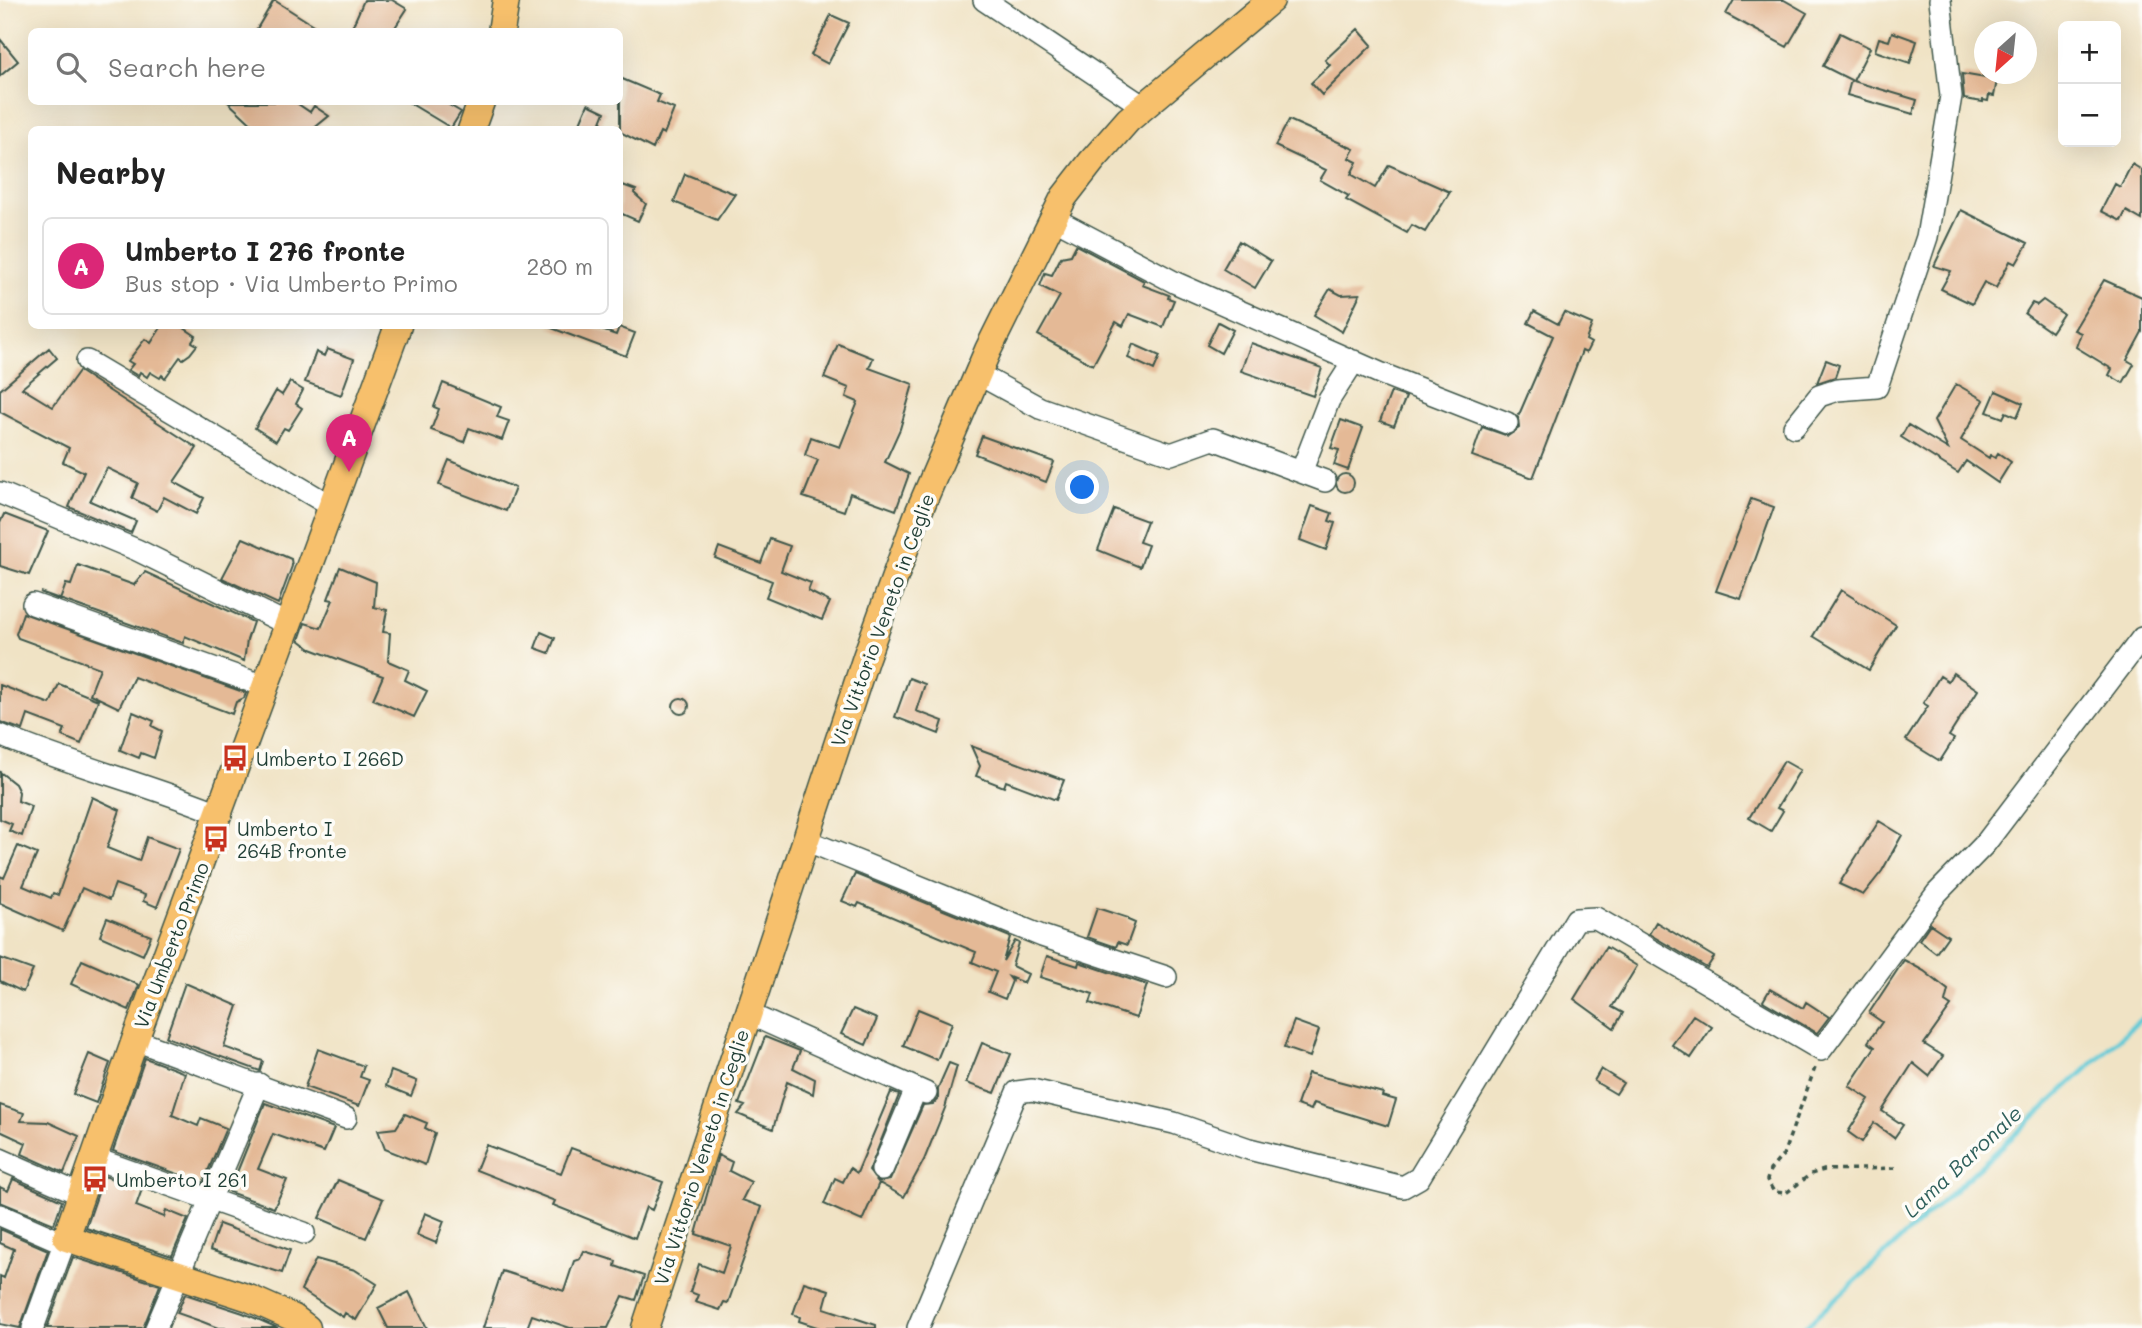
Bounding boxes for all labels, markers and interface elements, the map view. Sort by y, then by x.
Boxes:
north arrow [1974,21,2037,84]
map controls [2058,21,2121,147]
button: + [2058,21,2121,84]
search box [28,28,623,105]
icon: search [52,48,90,86]
text: Search here [108,50,266,84]
button: − [2058,84,2121,147]
text: Nearby [56,152,166,192]
text: Umberto I 276 fronte [125,234,405,268]
text: A [73,251,89,281]
text: 280 m [526,251,593,281]
text: Bus stop · Via Umberto Primo [125,268,458,298]
pin: A [326,414,372,472]
your location [1065,470,1099,504]
street label: Via Vittorio Veneto in Ceglie [824,490,940,750]
bus stop icon: Umberto I 266D [220,743,250,773]
place label: Umberto I 266D [256,746,404,771]
place label: Umberto I 264B fronte [237,816,347,863]
bus stop icon: Umberto I 264B fronte [201,824,231,854]
street label: Via Umberto Primo [128,858,214,1032]
street label: Via Vittorio Veneto in Ceglie [648,1026,754,1288]
water label: Lama Baronale [1897,1099,2027,1223]
bus stop icon: Umberto I 261 [80,1164,110,1194]
place label: Umberto I 261 [116,1167,248,1192]

